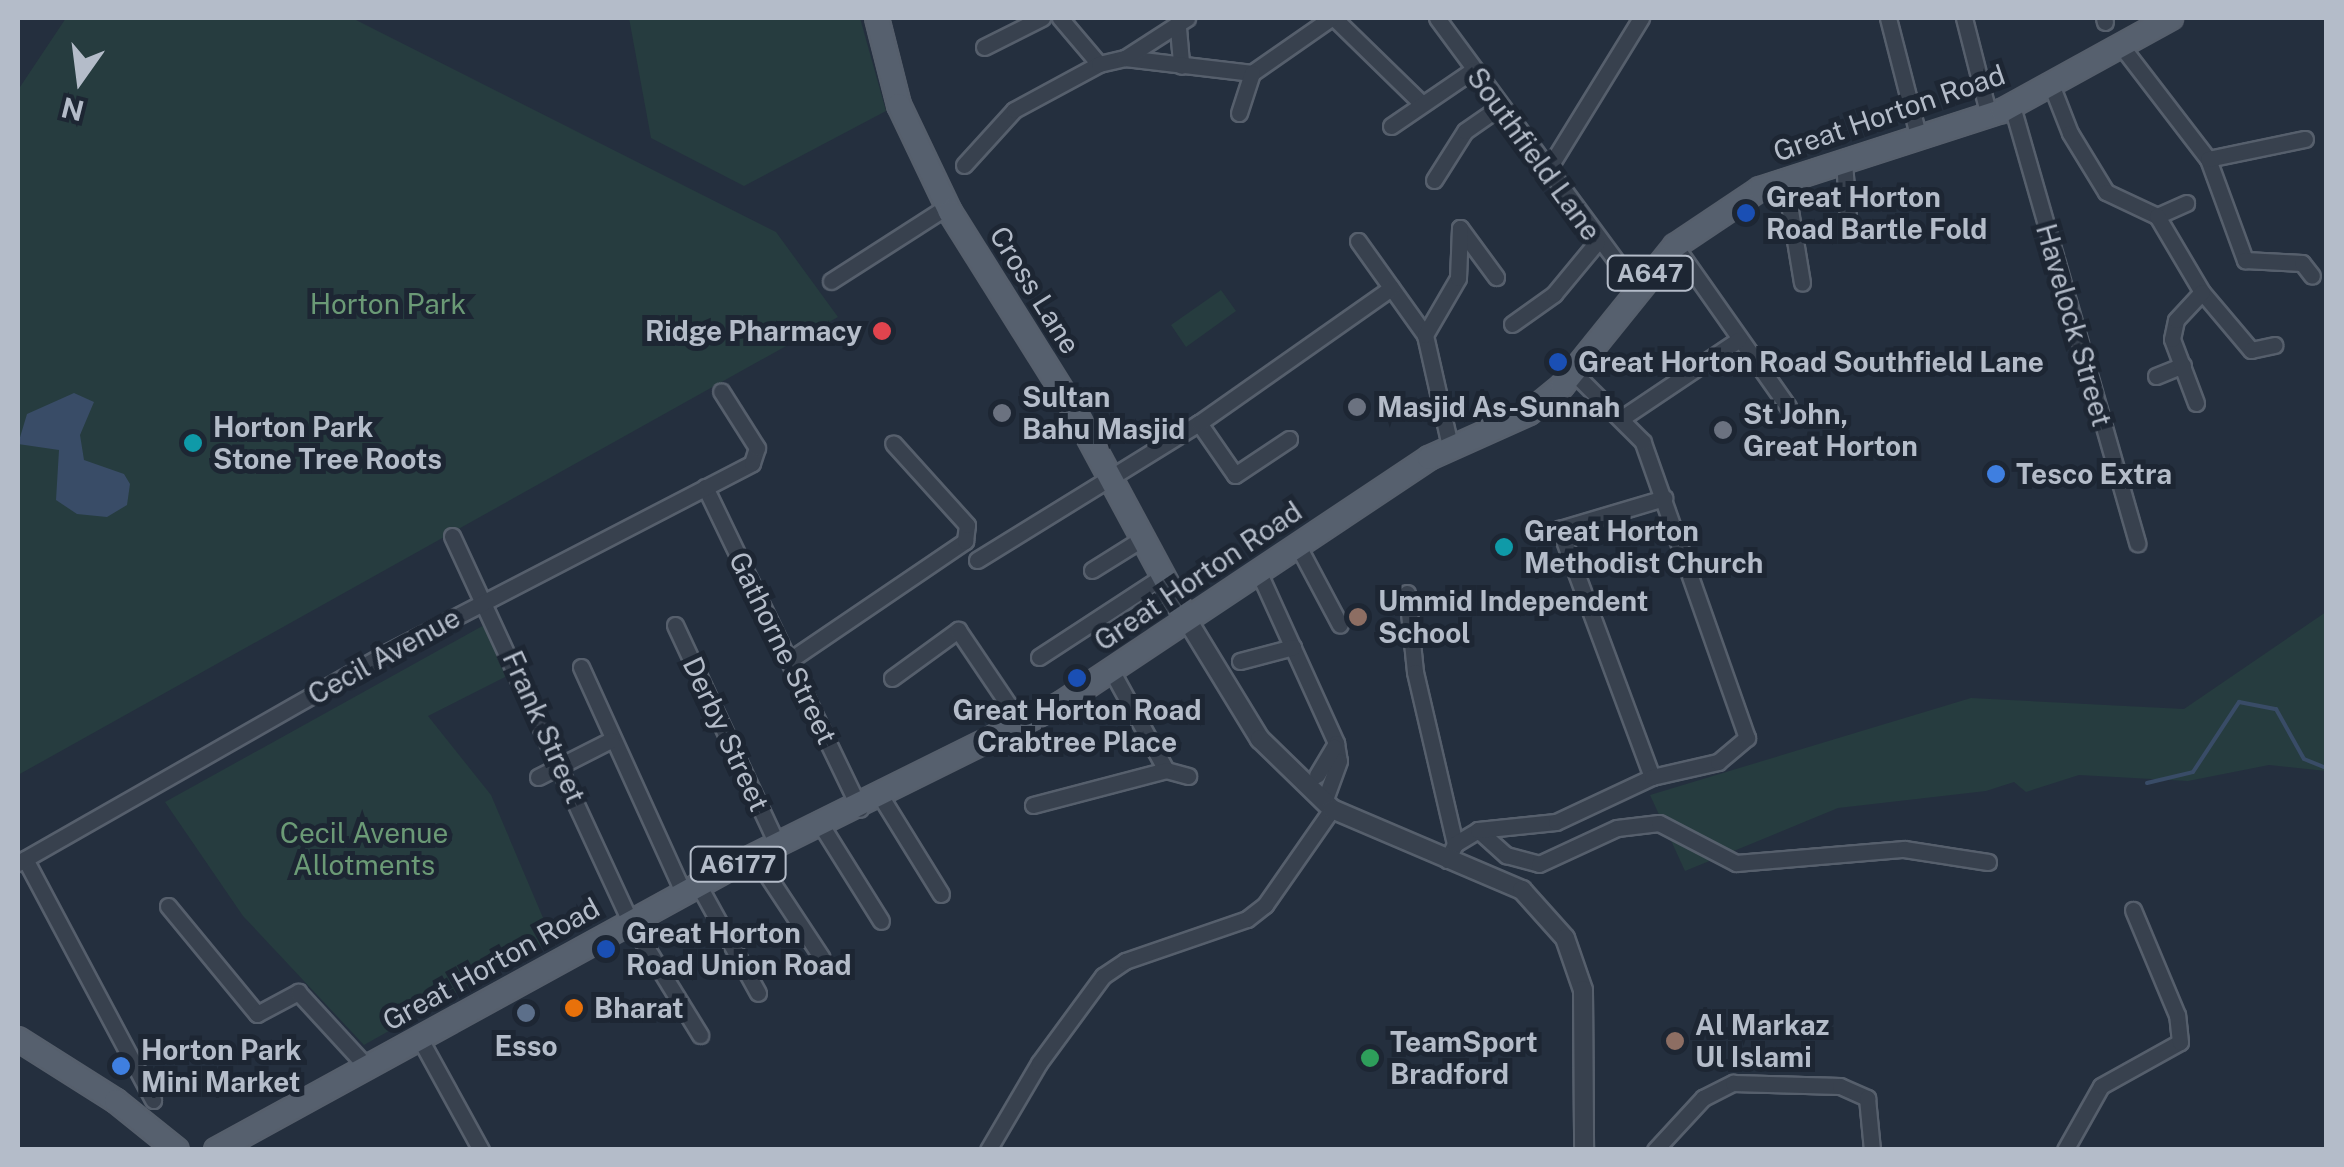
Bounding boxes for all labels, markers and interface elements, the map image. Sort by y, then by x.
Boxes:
north arrow [30,30,130,130]
street label: Great Horton Road [1769,58,2009,168]
street label: Southfield Lane [1460,61,1608,247]
text: N [58,91,87,128]
place label: Great Horton Road Bartle Fold [1766,180,1987,246]
marker: Great Horton Road Bartle Fold [1735,202,1757,224]
street label: Cross Lane [983,220,1087,360]
street label: Havelock Street [2029,220,2119,430]
road number: A647 [1605,253,1695,293]
park label: Horton Park [310,287,466,321]
place label: Ridge Pharmacy [645,314,862,348]
marker: Ridge Pharmacy [871,320,893,342]
place label: Great Horton Road Southfield Lane [1578,345,2044,379]
marker: Great Horton Road Southfield Lane [1547,351,1569,373]
place label: Sultan Bahu Masjid [1022,380,1185,446]
place label: Masjid As-Sunnah [1377,390,1620,424]
marker: Masjid As-Sunnah [1346,396,1368,418]
place label: St John, Great Horton [1743,397,1918,463]
marker: Sultan Bahu Masjid [991,402,1013,424]
place label: Horton Park Stone Tree Roots [213,410,442,476]
marker: St John, Great Horton [1712,419,1734,441]
marker: Horton Park Stone Tree Roots [182,432,204,454]
place label: Tesco Extra [2016,457,2172,491]
marker: Tesco Extra [1985,463,2007,485]
street label: Great Horton Road [1088,494,1308,658]
place label: Great Horton Methodist Church [1524,514,1763,580]
marker: Great Horton Methodist Church [1493,536,1515,558]
street label: Gathorne Street [722,546,844,750]
place label: Ummid Independent School [1378,584,1648,650]
street label: Cecil Avenue [302,600,466,712]
marker: Ummid Independent School [1347,606,1369,628]
street label: Frank Street [495,646,593,808]
street label: Derby Street [676,652,776,816]
marker: Great Horton Road Crabtree Place [1066,667,1088,689]
place label: Great Horton Road Crabtree Place [953,693,1201,759]
park label: Cecil Avenue Allotments [280,816,448,882]
road number: A6177 [688,844,788,884]
street label: Great Horton Road [377,890,605,1038]
place label: Great Horton Road Union Road [626,916,851,982]
marker: Great Horton Road Union Road [595,938,617,960]
place label: Bharat [594,991,684,1025]
marker: Bharat [563,997,585,1019]
marker: Esso [515,1002,537,1024]
place label: Al Markaz Ul Islami [1695,1008,1829,1074]
place label: TeamSport Bradford [1390,1025,1538,1091]
place label: Esso [494,1029,558,1063]
marker: Al Markaz Ul Islami [1664,1030,1686,1052]
place label: Horton Park Mini Market [141,1033,301,1099]
marker: TeamSport Bradford [1359,1047,1381,1069]
marker: Horton Park Mini Market [110,1055,132,1077]

